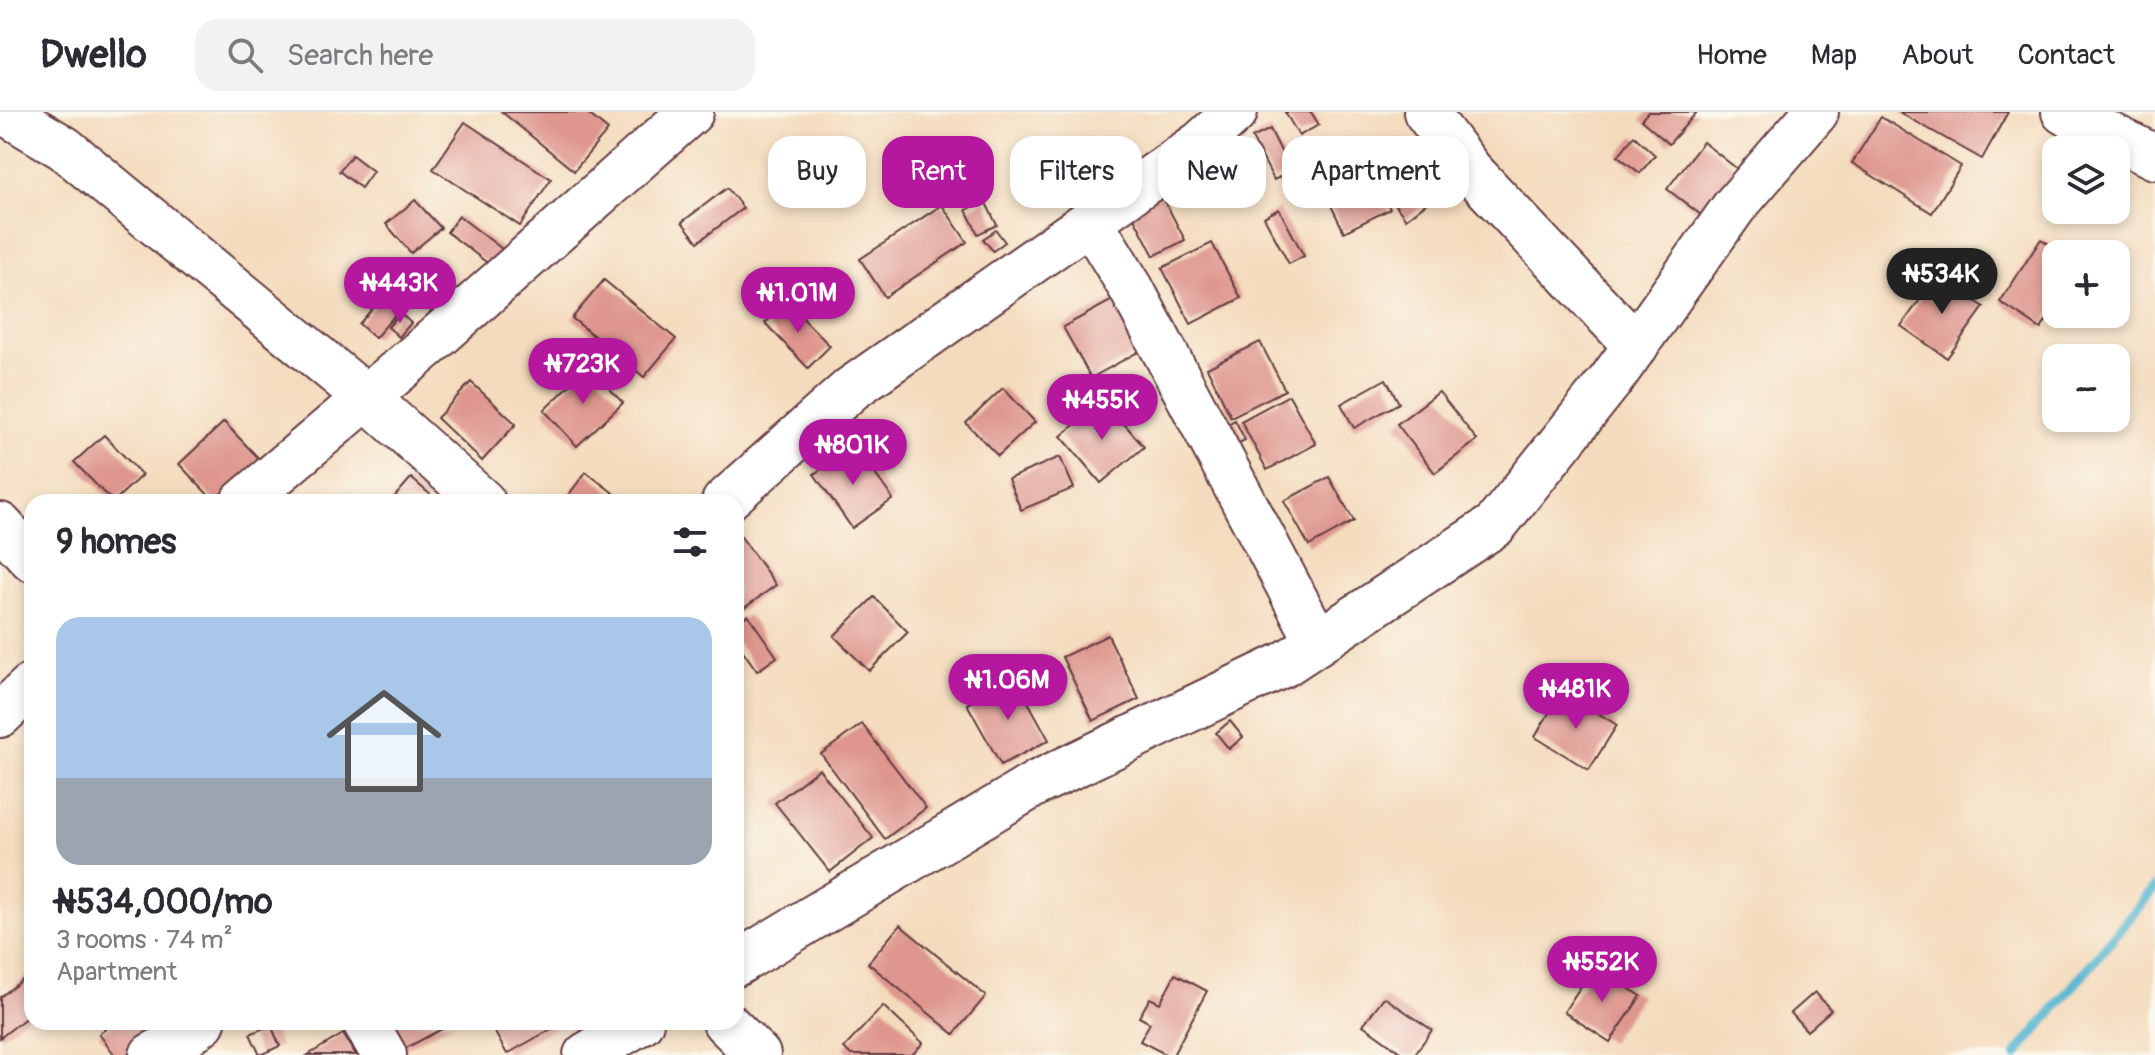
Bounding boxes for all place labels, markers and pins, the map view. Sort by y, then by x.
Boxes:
pin: ₦534K [1886,248,1998,316]
pin: ₦443K [344,257,456,325]
pin: ₦1.01M [733,267,863,335]
pin: ₦723K [527,338,639,406]
pin: ₦455K [1046,374,1158,442]
pin: ₦801K [797,419,909,487]
pin: ₦1.06M [943,654,1073,722]
pin: ₦481K [1520,663,1632,731]
pin: ₦552K [1546,936,1658,1004]

